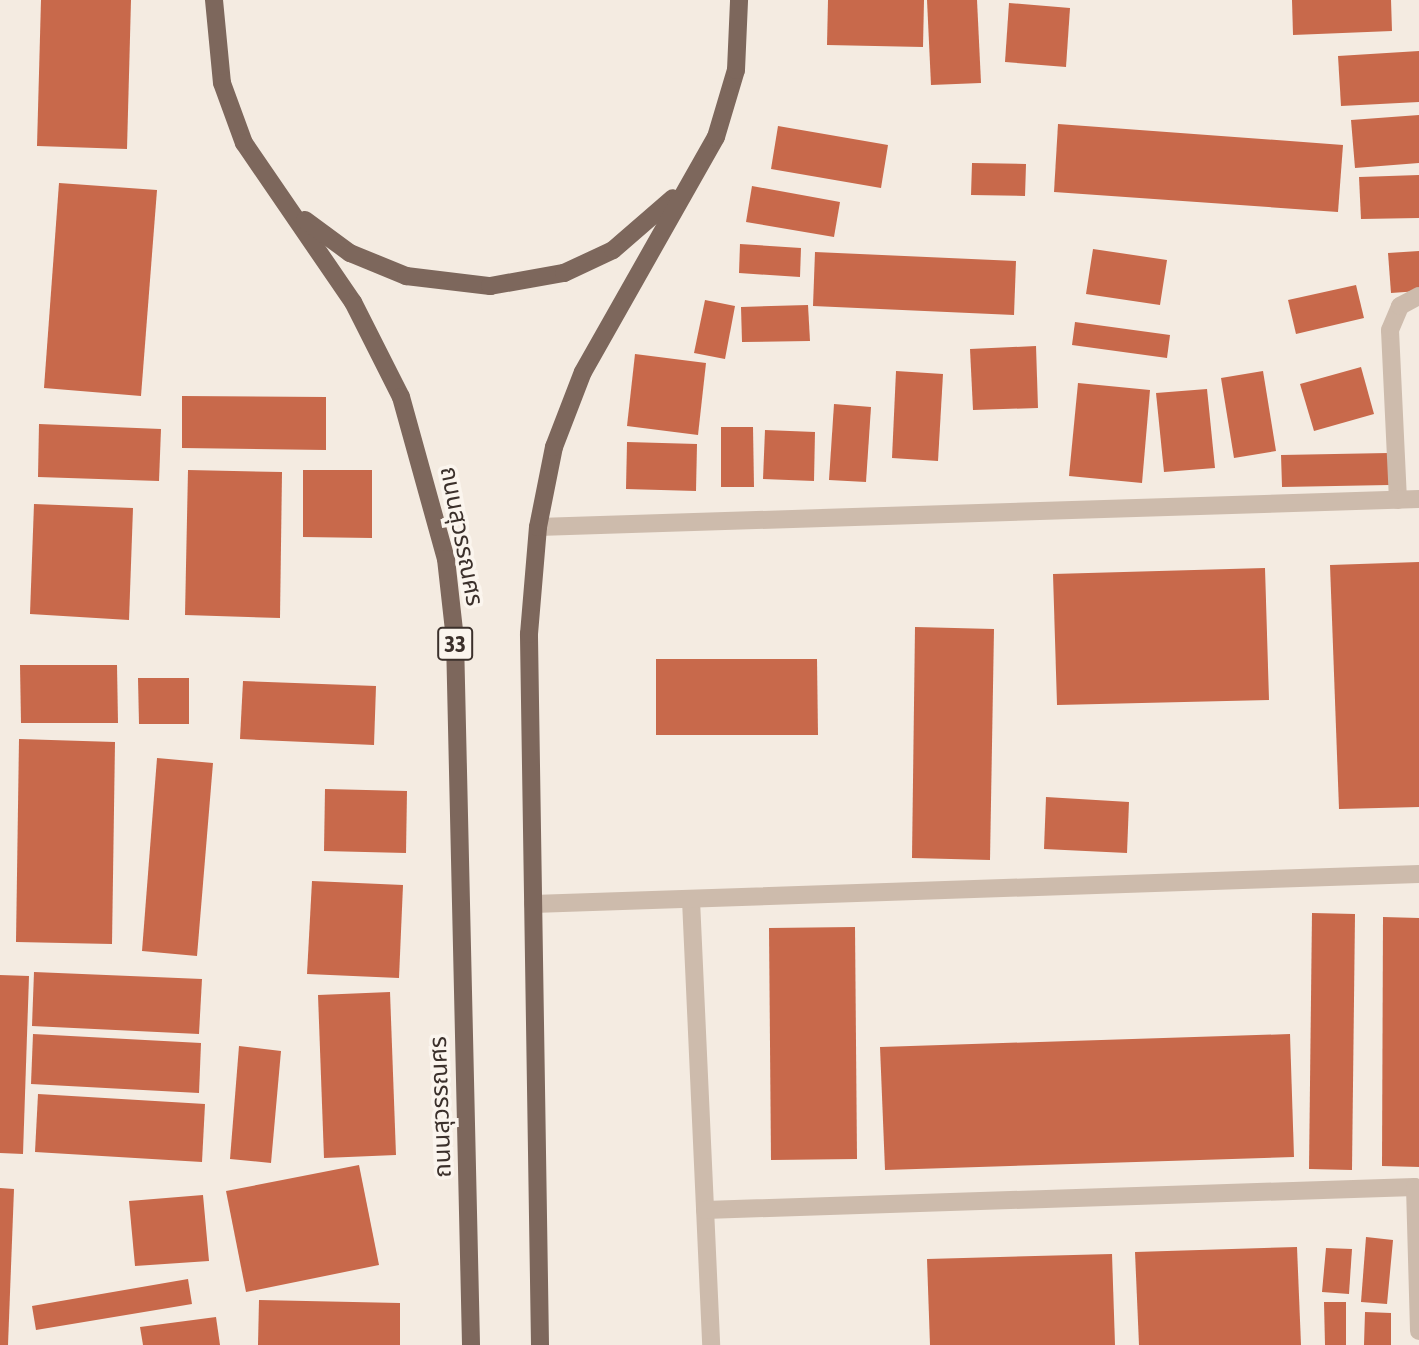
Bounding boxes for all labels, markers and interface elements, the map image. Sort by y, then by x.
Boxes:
street label: ถนนสุวรรณศร [434,464,490,608]
road number: 33 [436,624,474,664]
street label: ถนนสุวรรณศร [423,1036,457,1178]

